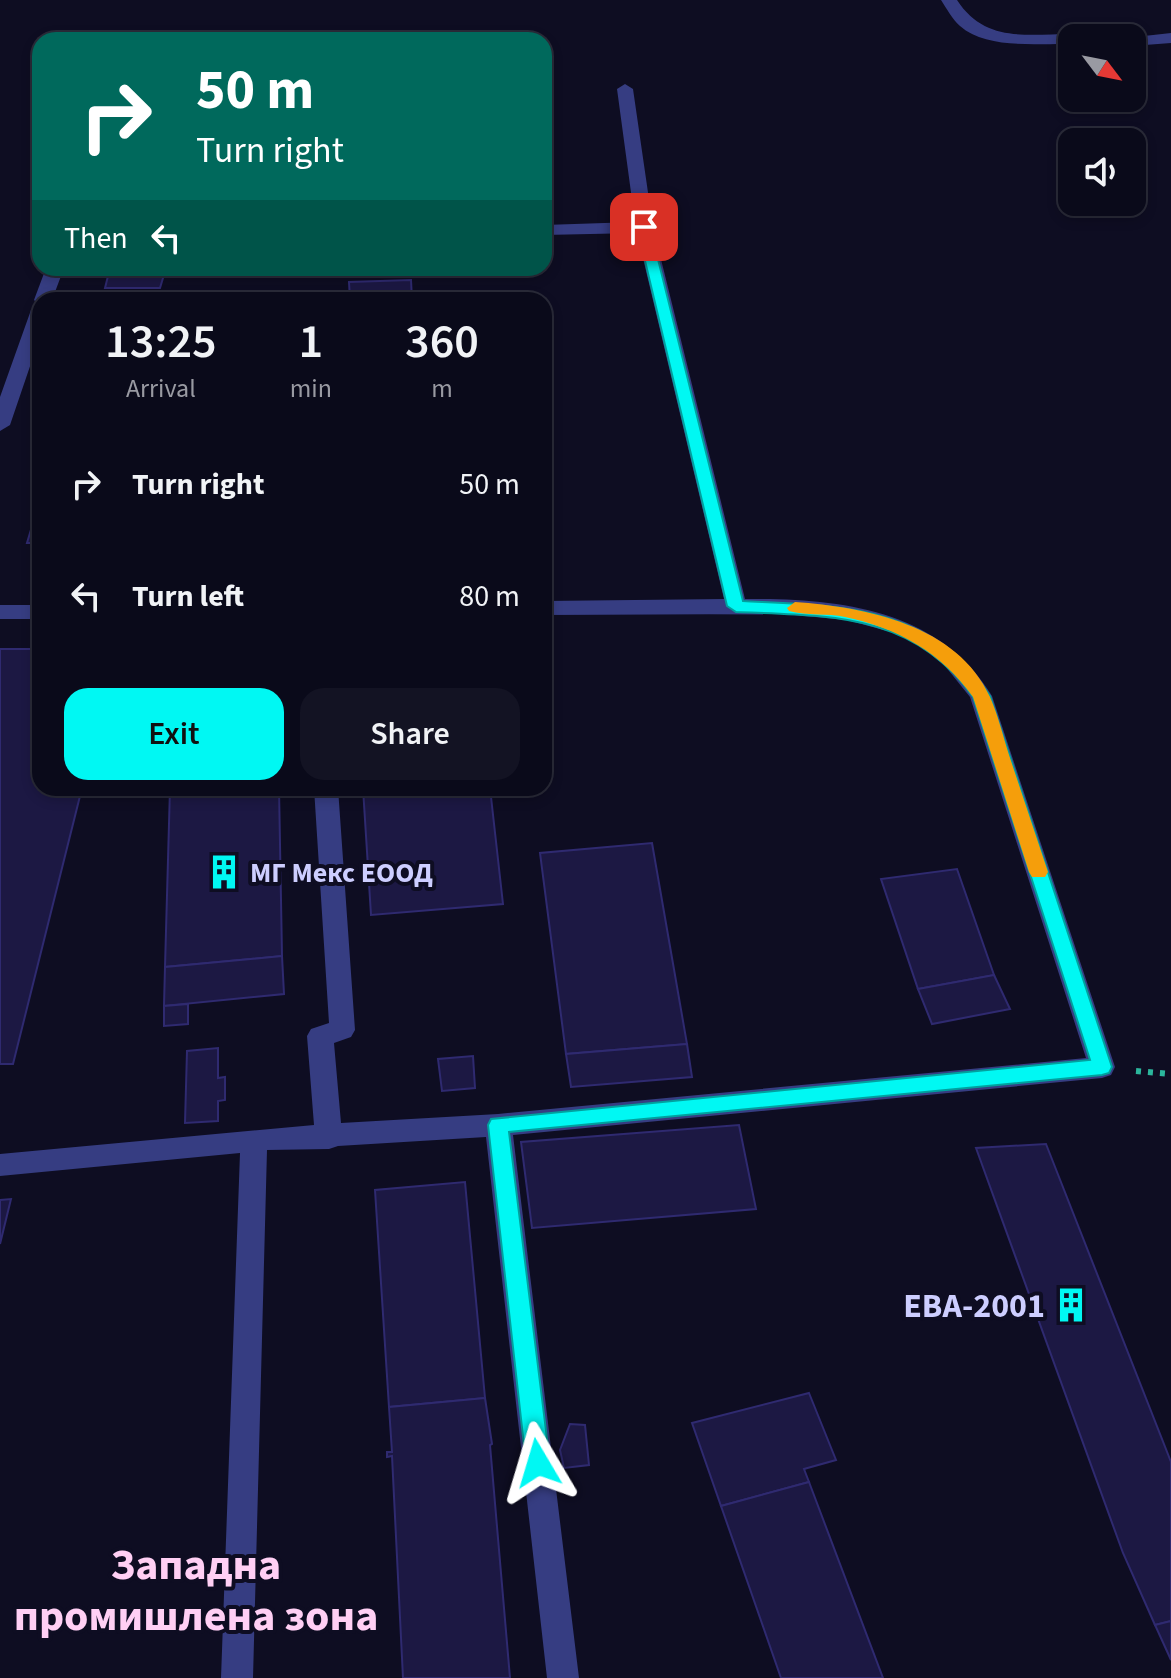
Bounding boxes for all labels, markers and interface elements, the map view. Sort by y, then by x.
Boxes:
north arrow [1058,24,1146,112]
map controls [1058,24,1146,216]
text: 50 m [196,51,314,130]
icon: right [64,64,168,168]
text: Turn right [196,125,344,176]
button: sound [1058,128,1146,216]
pin [610,193,678,261]
icon: arrive [622,205,666,249]
icon: left [144,216,188,260]
text: Then [64,217,128,260]
text: 13:25 [105,308,217,376]
text: 1 [299,308,323,376]
text: 360 [405,308,479,376]
text: Arrival [126,370,196,407]
text: min [290,370,332,407]
text: m [431,370,453,407]
icon: right [64,462,108,506]
text: Turn right [132,463,264,506]
text: 50 m [459,463,520,506]
icon: left [64,574,108,618]
text: Turn left [132,575,244,618]
text: 80 m [459,575,520,618]
button: Exit [64,688,284,780]
button: Share [300,688,520,780]
building icon: МГ Мекс ЕООД [205,853,243,891]
place label: МГ Мекс ЕООД [250,853,433,893]
place label: ЕВА-2001 [903,1282,1045,1331]
building icon: ЕВА-2001 [1052,1286,1090,1324]
position arrow [496,1421,580,1505]
district label: Западна промишлена зона [14,1534,378,1648]

